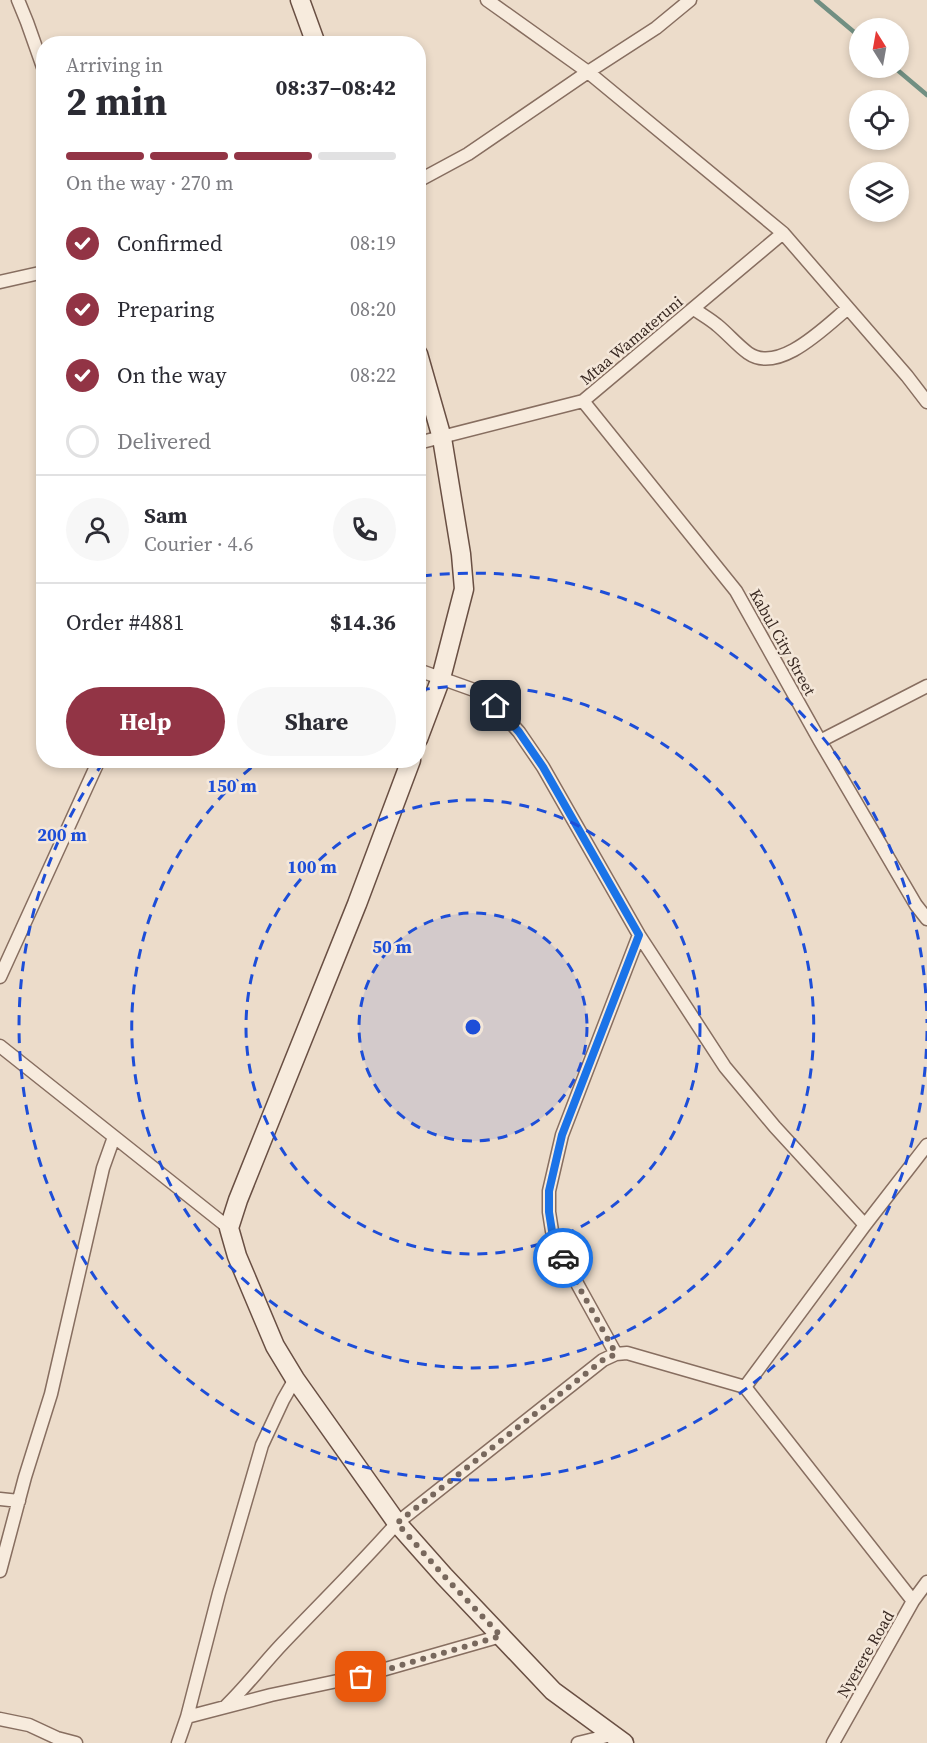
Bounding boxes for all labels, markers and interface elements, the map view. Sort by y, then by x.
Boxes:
north arrow [849,18,909,78]
map controls [849,18,909,222]
text: Arriving in [66,51,163,79]
text: 08:37–08:42 [276,72,396,102]
text: 2 min [66,75,167,128]
button: locate [849,90,909,150]
button: layers [849,162,909,222]
text: On the way · 270 m [66,169,233,197]
icon: check [66,227,99,260]
text: Confirmed [117,228,222,258]
text: 08:19 [350,229,396,257]
street label: Mtaa Wamateruni [575,290,687,390]
icon: check [66,293,99,326]
text: Preparing [117,294,214,324]
text: 08:20 [350,295,396,323]
icon: check [66,359,99,392]
text: On the way [117,360,226,390]
text: 08:22 [350,361,396,389]
text: Delivered [117,426,211,456]
button: person [66,498,129,561]
button: phone [333,498,396,561]
text: Sam [144,500,188,530]
text: Courier · 4.6 [144,530,253,558]
street label: Kabul City Street [745,585,822,700]
text: Order #4881 [66,607,184,637]
text: $14.36 [330,607,396,637]
pin [470,680,521,731]
button: Help [66,687,225,756]
button: Share [237,687,396,756]
icon: home [479,689,512,722]
text: 150 m [207,773,257,798]
text: 200 m [37,822,87,847]
text: 100 m [287,854,337,879]
text: 50 m [372,934,412,959]
centre of rings [463,1017,483,1037]
courier [533,1228,593,1288]
icon: car [547,1242,580,1275]
street label: Nyerere Road [831,1607,899,1701]
pin [335,1651,386,1702]
icon: bag [344,1660,377,1693]

